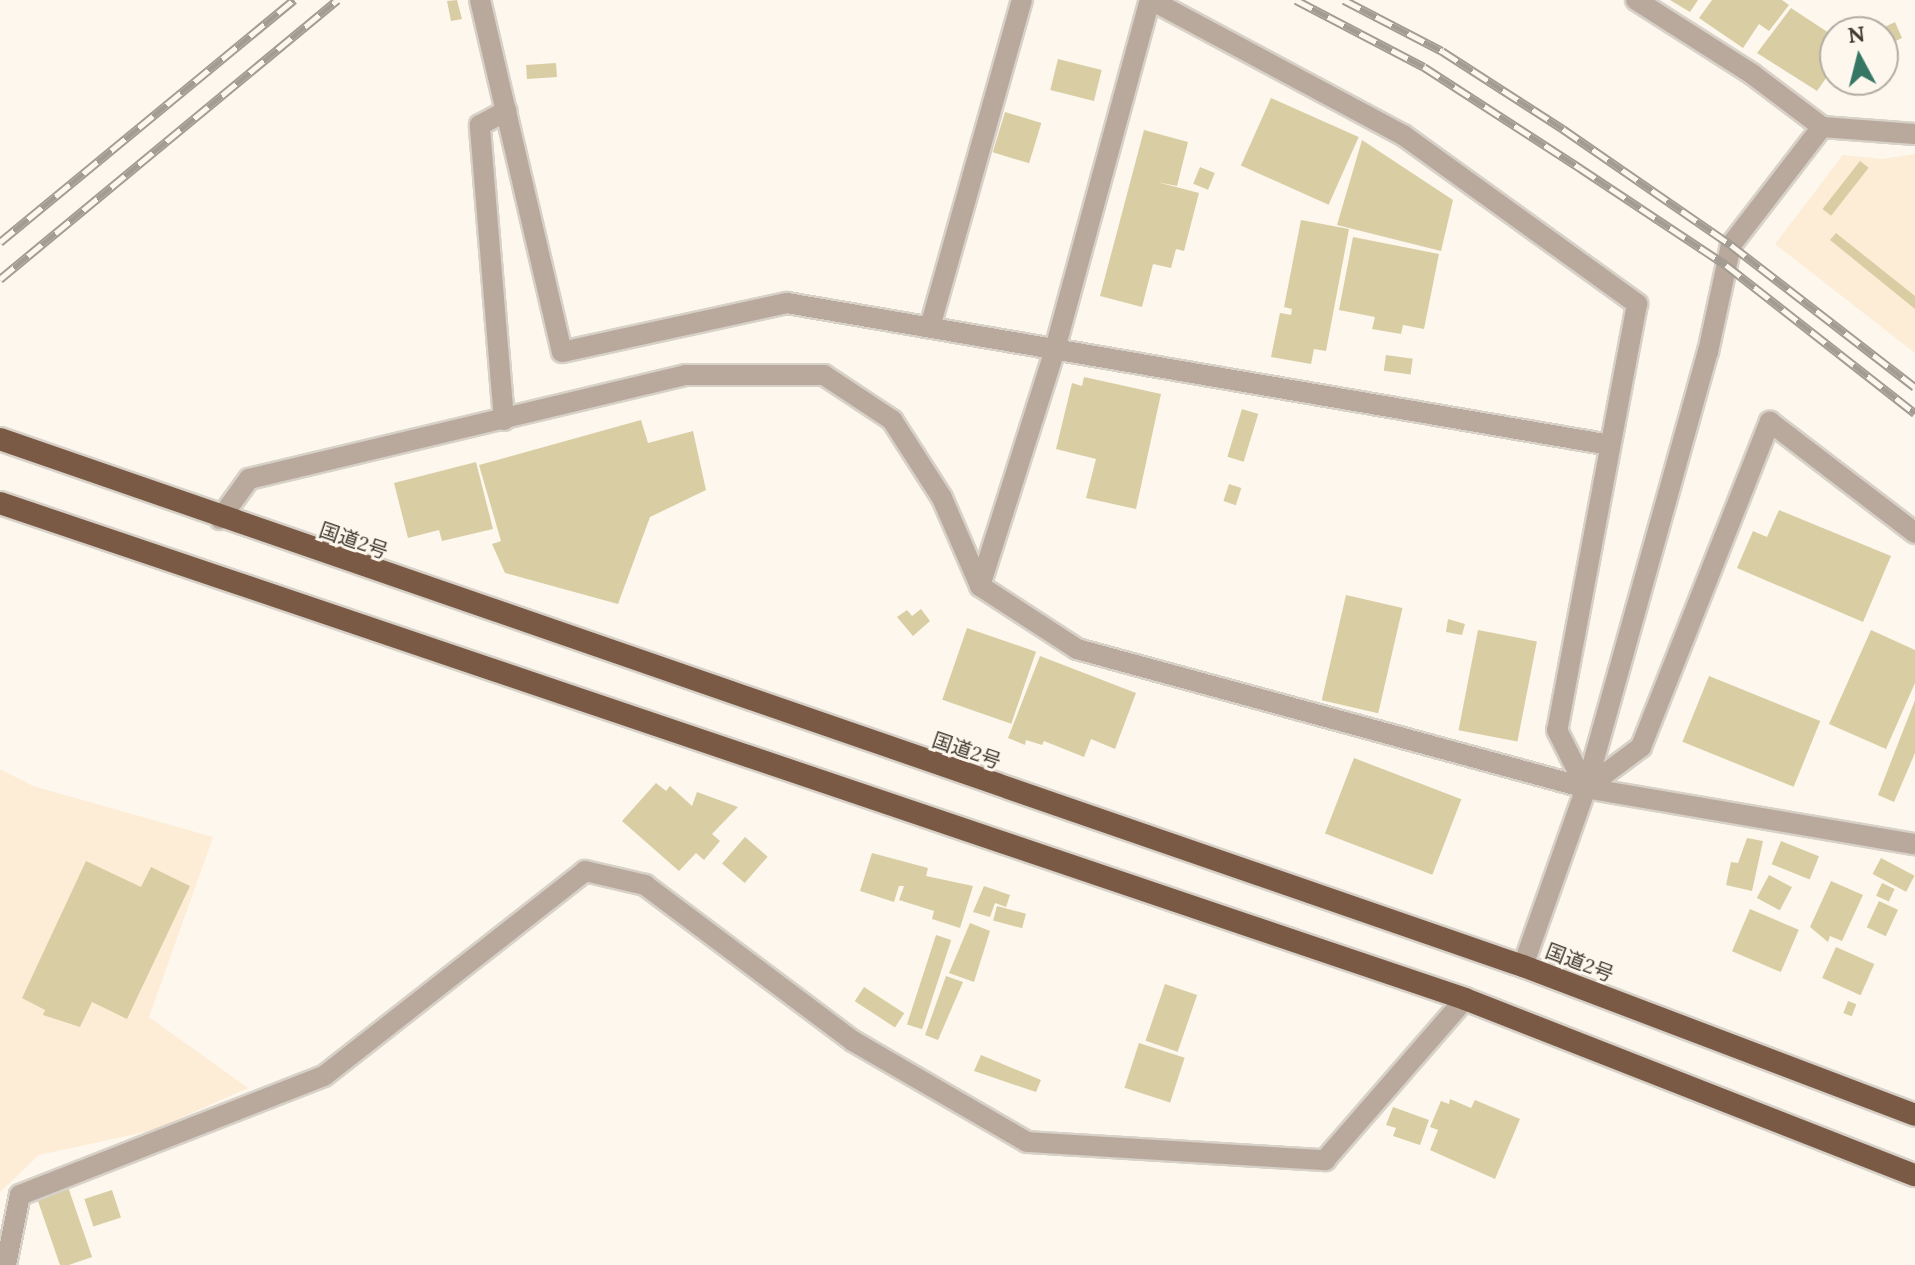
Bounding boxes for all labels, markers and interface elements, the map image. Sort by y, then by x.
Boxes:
north arrow [1819,16,1899,96]
text: N [1846,19,1866,49]
street label: 国道2号 [317,517,391,563]
street label: 国道2号 [930,727,1004,773]
street label: 国道2号 [1543,938,1617,986]

